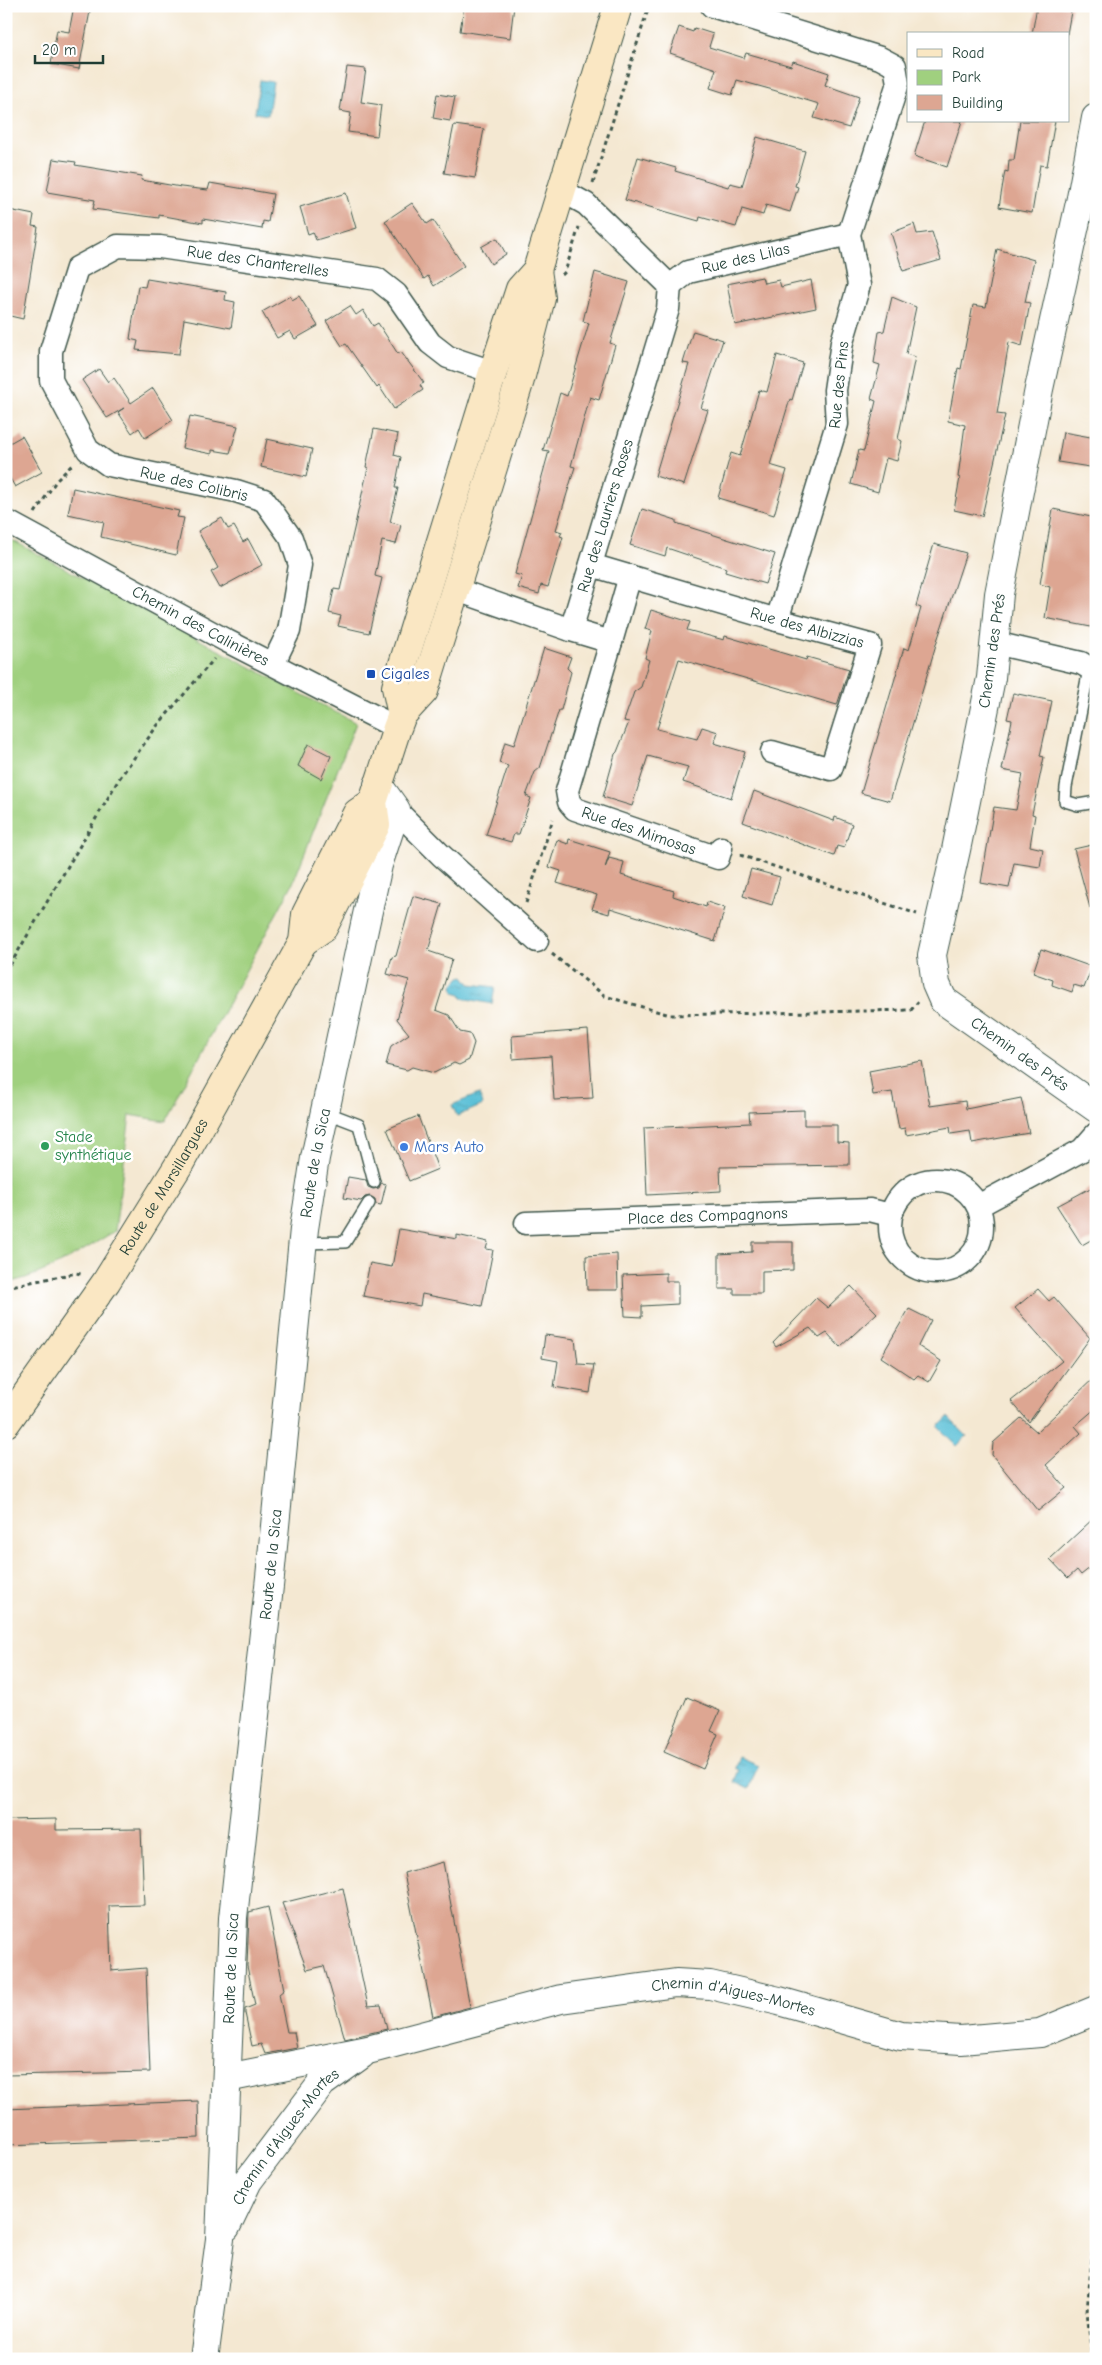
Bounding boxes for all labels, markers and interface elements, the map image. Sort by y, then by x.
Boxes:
scale bar [35,32,102,64]
legend [907,32,1070,122]
text: 20 m [42,41,76,59]
text: Road [952,44,984,62]
text: Park [952,68,981,86]
text: Building [952,94,1003,112]
street label: Rue des Lilas [700,239,792,277]
street label: Rue des Chanterelles [186,242,330,281]
street label: Rue des Pins [825,340,853,430]
street label: Rue des Lauriers Roses [574,437,637,595]
street label: Rue des Colibris [138,463,250,505]
street label: Chemin des Calinières [129,582,272,670]
street label: Chemin des Prés [975,592,1009,709]
street label: Rue des Albizzias [748,604,866,652]
place label: Cigales [381,665,430,683]
marker: Cigales [365,668,377,680]
street label: Rue des Mimosas [579,803,699,859]
street label: Chemin des Prés [967,1013,1072,1095]
street label: Route de la Sica [297,1107,334,1219]
street label: Route de Marsillargues [116,1115,212,1259]
place label: Stade synthétique [55,1128,131,1164]
place label: Mars Auto [414,1138,484,1156]
marker: Stade synthétique [39,1140,51,1152]
marker: Mars Auto [398,1141,410,1153]
street label: Place des Compagnons [628,1204,789,1228]
street label: Route de la Sica [256,1508,286,1621]
street label: Route de la Sica [220,1912,243,2024]
street label: Chemin d'Aigues-Mortes [650,1974,817,2020]
street label: Chemin d'Aigues-Mortes [229,2065,343,2208]

